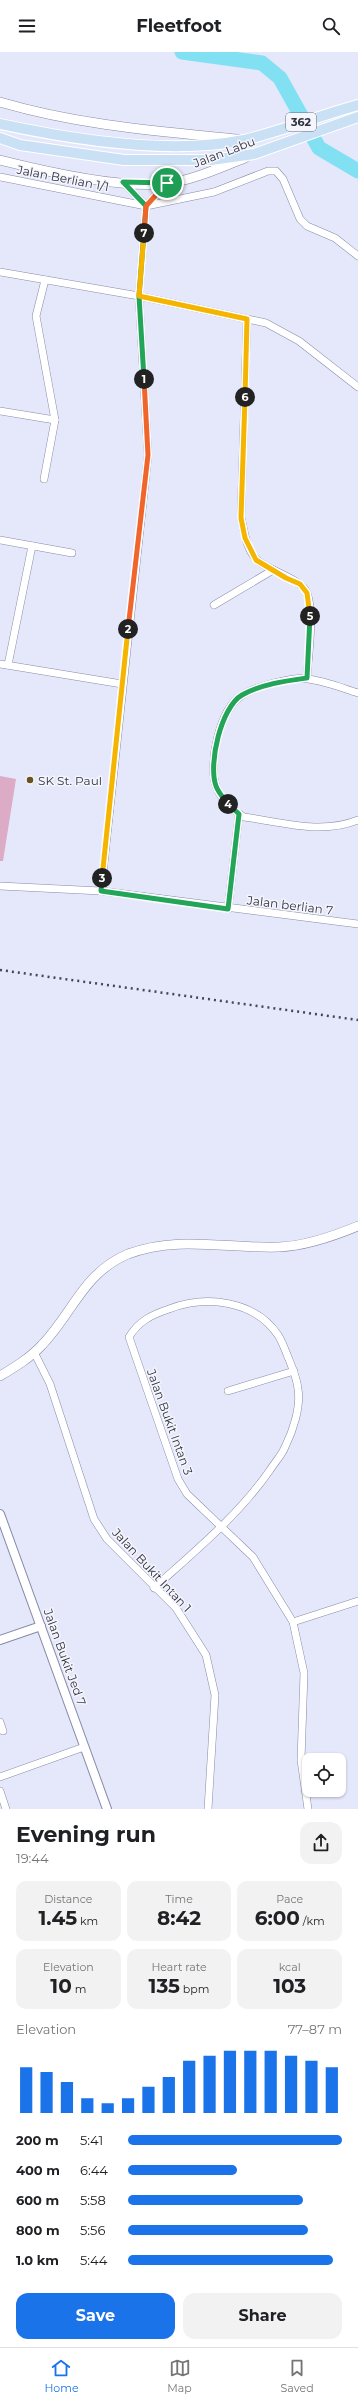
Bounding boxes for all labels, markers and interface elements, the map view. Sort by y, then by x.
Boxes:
icon: menu [16,15,38,37]
text: Fleetfoot [136,15,222,37]
icon: search [320,15,342,37]
road number: 362 [286,113,316,131]
street label: Jalan Labu [190,133,257,171]
street label: Jalan Berlian 1/1 [15,162,110,194]
pin [150,166,184,200]
icon: arrive [156,172,178,194]
pin: 7 [134,223,154,243]
text: 7 [141,226,147,240]
pin: 1 [134,369,154,389]
text: 1 [142,372,146,386]
pin: 6 [235,387,255,407]
text: 6 [241,390,249,404]
pin: 5 [300,606,320,626]
text: 5 [307,609,313,623]
pin: 2 [118,619,138,639]
text: 2 [125,622,131,636]
place label: SK St. Paul [38,773,102,788]
marker: SK St. Paul [25,775,35,785]
pin: 4 [218,794,238,814]
text: 4 [224,797,232,811]
pin: 3 [92,868,112,888]
text: 3 [99,871,105,885]
street label: Jalan berlian 7 [245,892,334,918]
street label: Jalan Bukit Intan 3 [144,1366,196,1477]
street label: Jalan Bukit Intan 1 [109,1524,195,1615]
street label: Jalan Bukit Jed 7 [40,1606,89,1707]
map controls [302,1753,346,1797]
button: locate [302,1753,346,1797]
text: Evening run [16,1821,156,1848]
button: share [300,1822,342,1864]
text: 19:44 [16,1850,49,1866]
text: Distance [44,1892,92,1906]
text: Time [165,1892,193,1906]
text: Pace [276,1892,303,1906]
text: 1.45 [38,1906,77,1930]
text: 8:42 [157,1906,201,1930]
text: 6:00 [255,1906,300,1930]
text: km [77,1914,98,1928]
text: /km [300,1914,325,1928]
text: Elevation [43,1960,94,1974]
text: Heart rate [151,1960,207,1974]
text: kcal [279,1960,301,1974]
text: 10 [50,1974,72,1998]
text: 135 [149,1974,180,1998]
text: 103 [273,1974,306,1998]
text: m [72,1982,86,1996]
text: bpm [180,1982,209,1996]
text: Elevation [16,2021,76,2037]
text: 77–87 m [288,2021,342,2037]
text: 200 m [16,2132,59,2148]
text: 5:41 [80,2132,103,2148]
text: 400 m [16,2162,60,2178]
text: 6:44 [80,2162,108,2178]
text: 600 m [16,2192,59,2208]
text: 5:58 [80,2192,106,2208]
text: 800 m [16,2222,60,2238]
text: 5:56 [80,2222,105,2238]
text: 1.0 km [16,2252,59,2268]
text: 5:44 [80,2252,107,2268]
button: Save [16,2293,175,2339]
button: Share [183,2293,342,2339]
tab: Home [44,2357,79,2395]
tab: Map [167,2357,192,2395]
tab: Saved [281,2357,314,2395]

